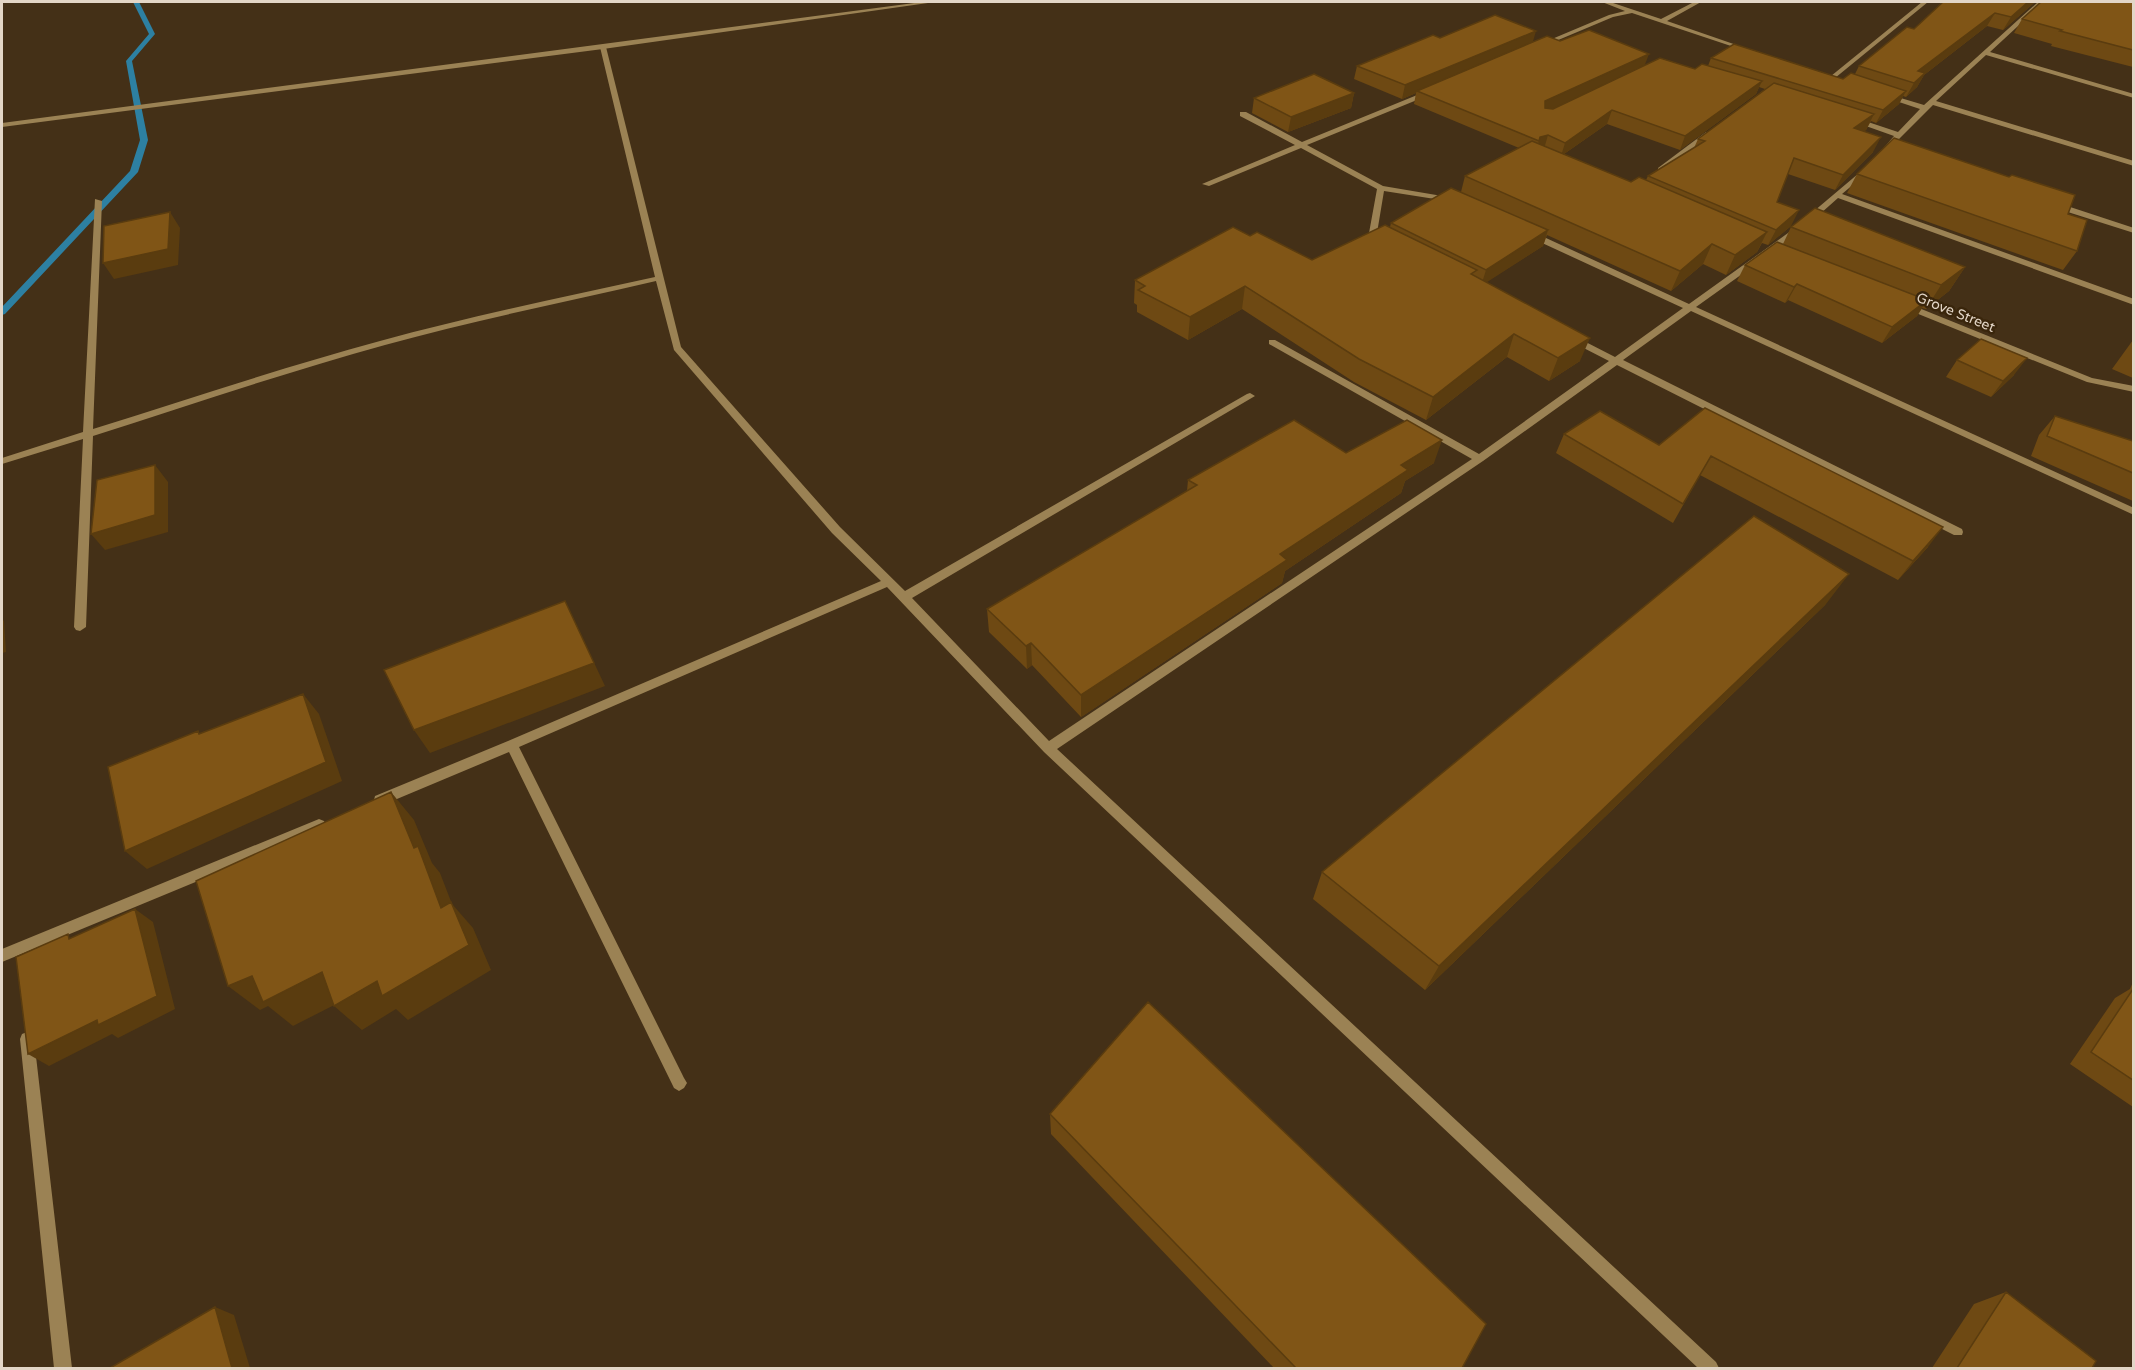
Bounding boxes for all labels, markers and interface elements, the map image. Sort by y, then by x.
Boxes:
street label: Grove Street [1914,289,1998,336]

